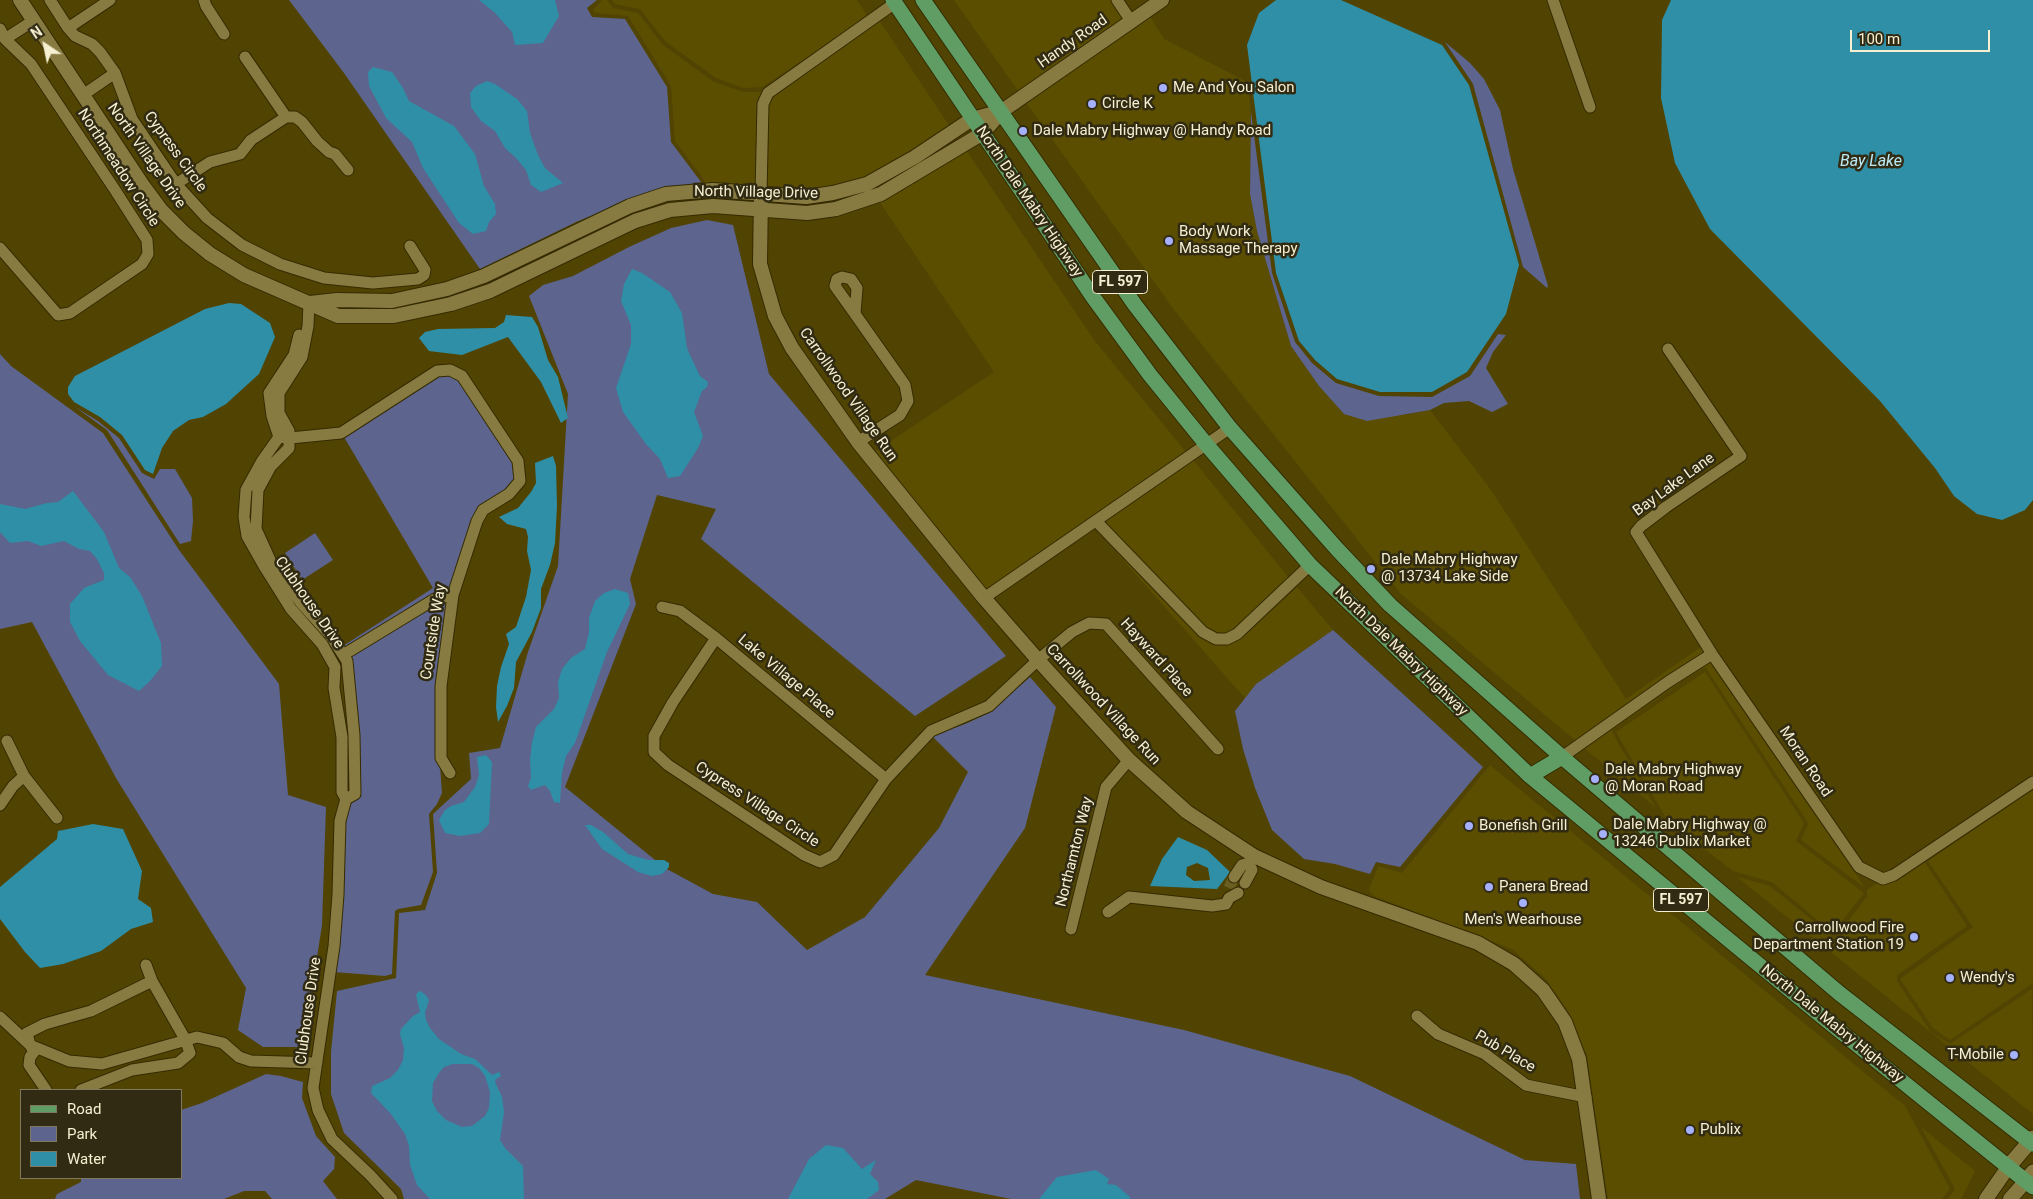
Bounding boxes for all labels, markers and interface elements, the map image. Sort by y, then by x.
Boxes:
street label: Handy Road [1035,11,1111,73]
north arrow [20,20,70,70]
scale bar [1853,20,1993,52]
text: N [28,23,45,42]
text: 100 m [1858,30,1900,48]
place label: Me And You Salon [1173,79,1295,97]
marker: Me And You Salon [1157,82,1169,94]
place label: Circle K [1102,95,1153,113]
marker: Circle K [1086,98,1098,110]
street label: North Village Drive [103,100,189,212]
street label: Northmeadow Circle [73,106,163,230]
street label: Cypress Circle [140,108,210,196]
place label: Dale Mabry Highway @ Handy Road [1033,122,1271,140]
street label: North Dale Mabry Highway [972,123,1086,281]
marker: Dale Mabry Highway @ Handy Road [1017,125,1029,137]
water label: Bay Lake [1840,152,1902,172]
street label: North Village Drive [694,183,818,203]
place label: Body Work Massage Therapy [1179,223,1298,258]
marker: Body Work Massage Therapy [1163,235,1175,247]
road number: FL 597 [1092,270,1148,294]
street label: Carrollwood Village Run [795,325,901,465]
street label: Bay Lake Lane [1630,449,1718,521]
place label: Dale Mabry Highway @ 13734 Lake Side [1381,551,1517,586]
street label: Clubhouse Drive [271,553,347,653]
marker: Dale Mabry Highway @ 13734 Lake Side [1365,563,1377,575]
street label: Courtside Way [418,583,450,681]
street label: North Dale Mabry Highway [1331,584,1471,720]
street label: Hayward Place [1116,615,1196,701]
street label: Lake Village Place [734,631,838,723]
street label: Carrollwood Village Run [1042,641,1164,769]
street label: Moran Road [1775,723,1835,801]
street label: Cypress Village Circle [692,758,822,852]
place label: Dale Mabry Highway @ Moran Road [1605,761,1741,796]
marker: Dale Mabry Highway @ Moran Road [1589,773,1601,785]
street label: Northamton Way [1053,795,1097,909]
place label: Dale Mabry Highway @ 13246 Publix Market [1613,816,1767,851]
place label: Bonefish Grill [1479,817,1567,835]
marker: Bonefish Grill [1463,820,1475,832]
marker: Dale Mabry Highway @ 13246 Publix Market [1597,828,1609,840]
place label: Panera Bread [1499,878,1588,896]
marker: Panera Bread [1483,881,1495,893]
road number: FL 597 [1654,888,1708,912]
marker: Men's Wearhouse [1517,897,1529,909]
place label: Men's Wearhouse [1464,911,1582,929]
place label: Carrollwood Fire Department Station 19 [1753,919,1904,954]
marker: Carrollwood Fire Department Station 19 [1908,931,1920,943]
street label: Clubhouse Drive [293,956,325,1066]
street label: North Dale Mabry Highway [1757,961,1907,1087]
place label: Wendy's [1960,969,2015,987]
marker: Wendy's [1944,972,1956,984]
street label: Pub Place [1472,1027,1538,1077]
place label: T-Mobile [1947,1046,2004,1064]
marker: T-Mobile [2008,1049,2020,1061]
legend [20,1089,182,1179]
text: Road [67,1100,101,1118]
place label: Publix [1700,1121,1741,1139]
marker: Publix [1684,1124,1696,1136]
text: Park [67,1125,97,1143]
text: Water [67,1150,106,1168]

